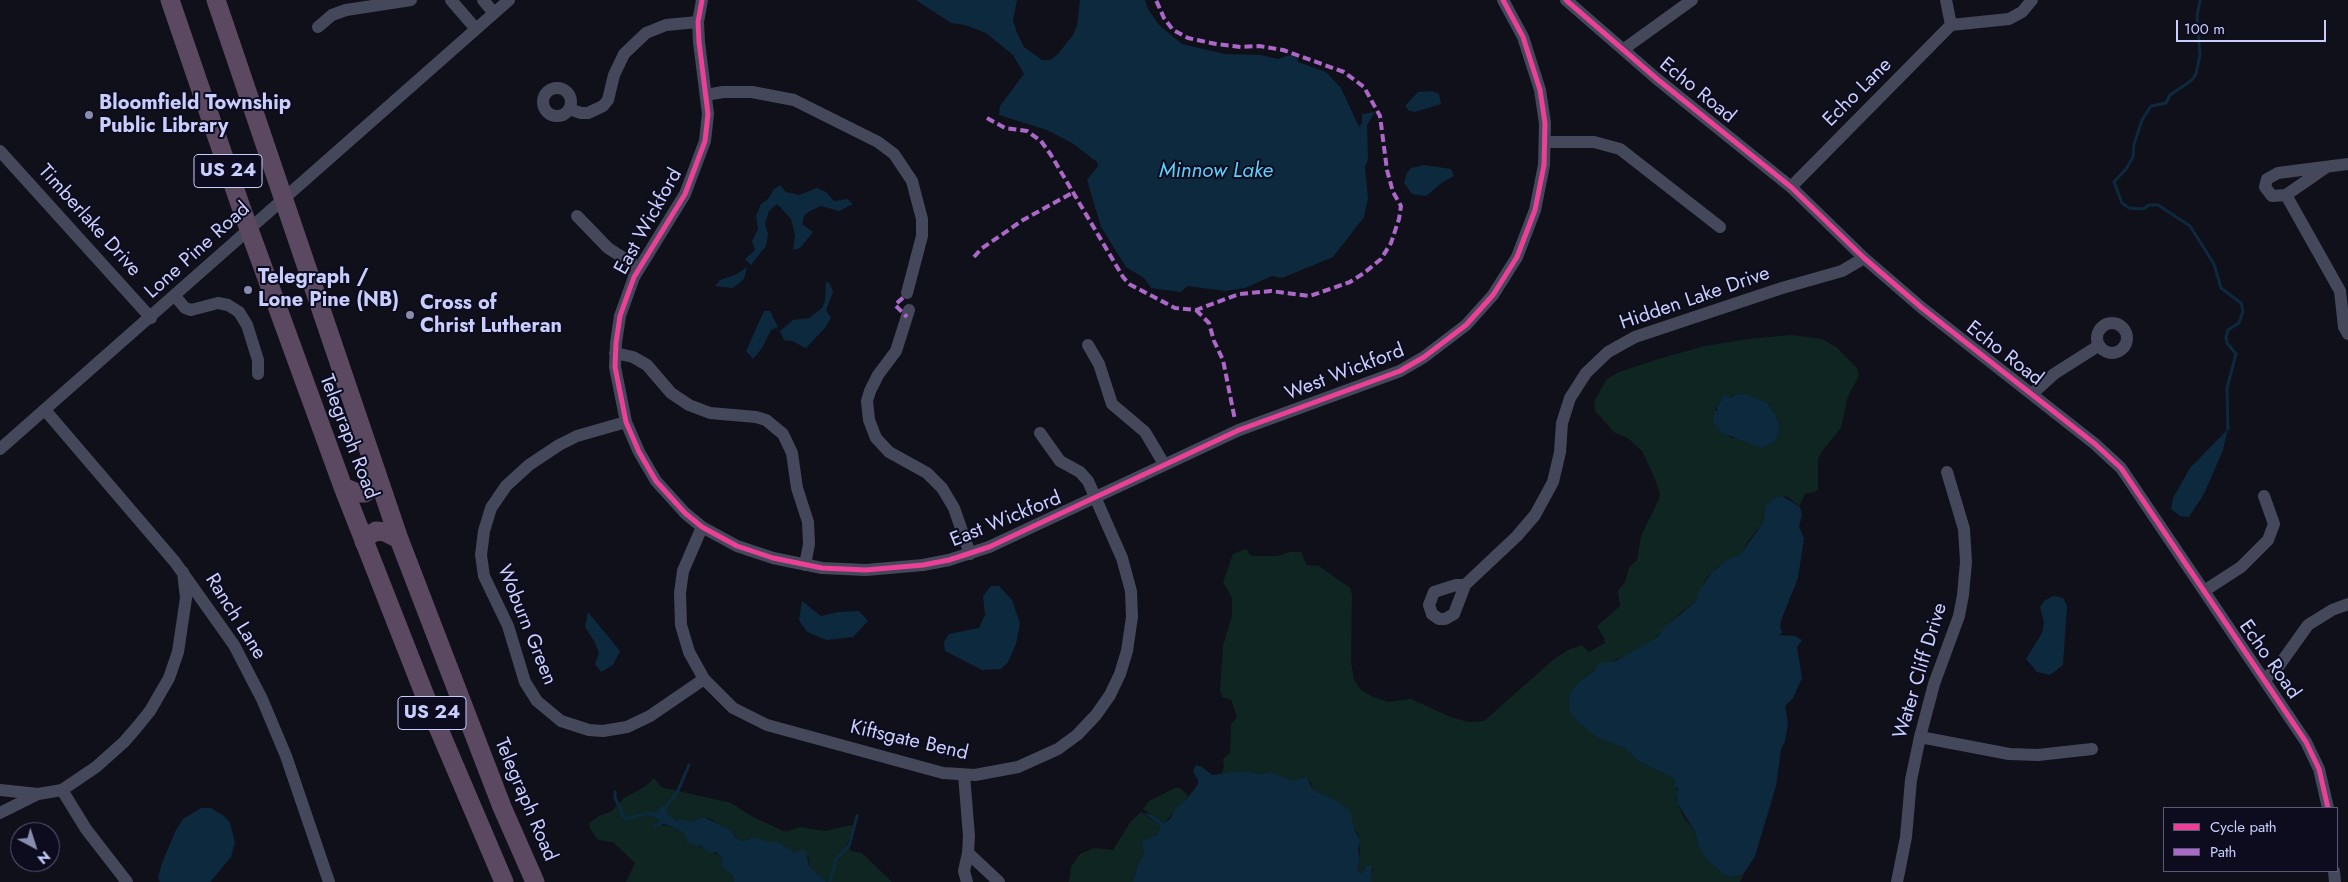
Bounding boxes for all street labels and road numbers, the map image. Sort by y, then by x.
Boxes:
street label: Echo Road [1654,53,1740,129]
street label: Echo Lane [1819,54,1897,132]
road number: US 24 [194,154,262,188]
street label: Timberlake Drive [33,160,145,282]
street label: East Wickford [610,165,688,279]
street label: Lone Pine Road [141,198,255,304]
street label: Hidden Lake Drive [1617,262,1773,336]
street label: Echo Road [1961,316,2047,392]
street label: West Wickford [1282,339,1408,407]
street label: Telegraph Road [313,371,383,503]
street label: East Wickford [947,487,1065,553]
street label: Woburn Green [491,561,561,689]
street label: Ranch Lane [199,570,271,664]
street label: Water Cliff Drive [1889,600,1953,742]
street label: Echo Road [2233,616,2305,704]
road number: US 24 [398,696,466,730]
street label: Kiftsgate Bend [848,716,970,766]
street label: Telegraph Road [488,735,562,865]

